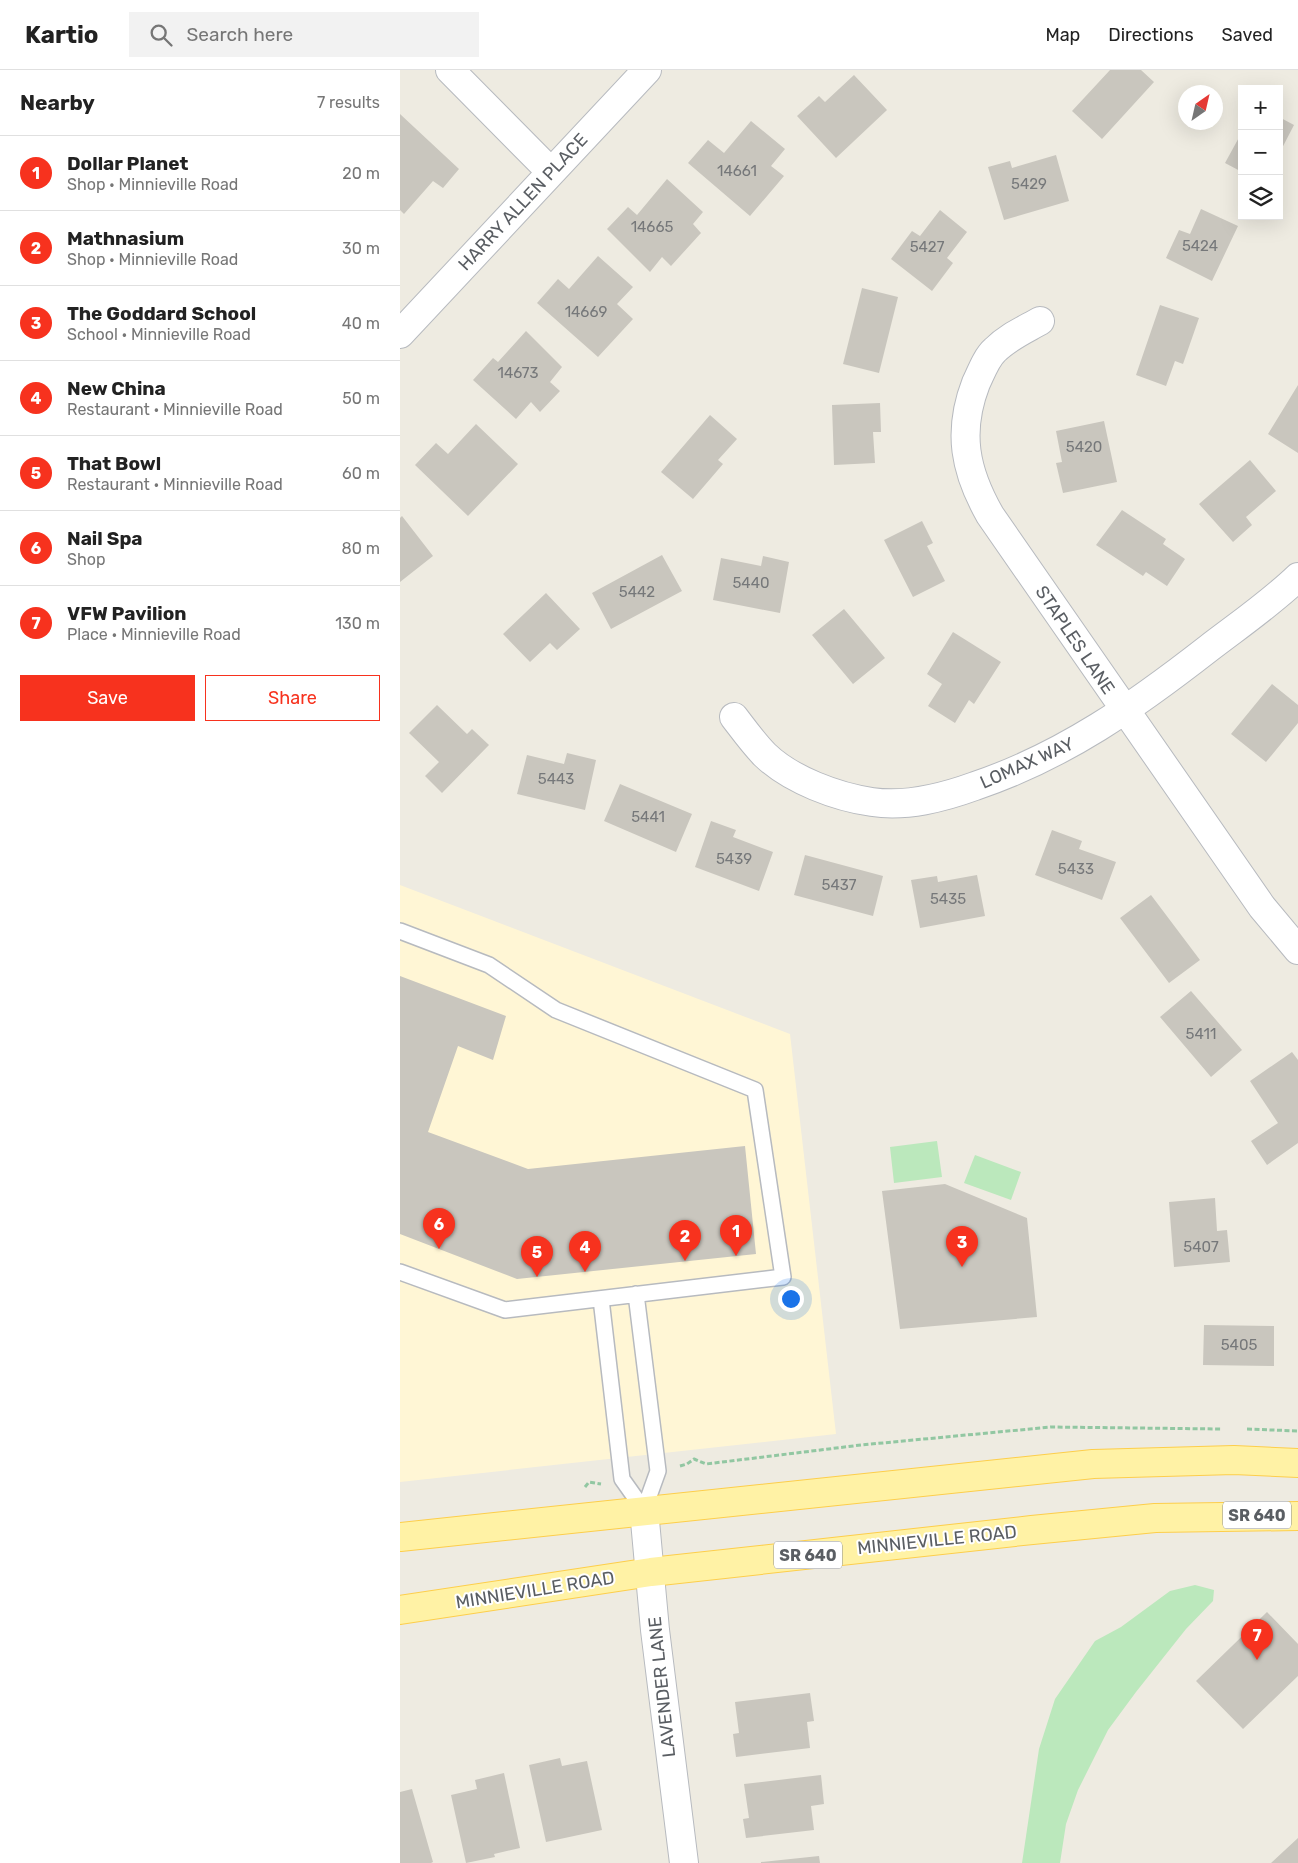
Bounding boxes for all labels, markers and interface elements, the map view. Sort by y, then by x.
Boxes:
search box [129,12,479,57]
text: Kartio [25,21,99,49]
icon: search [147,21,175,49]
text: Search here [187,23,293,46]
text: Map [1045,24,1080,46]
text: Directions [1108,24,1194,46]
text: Saved [1222,24,1273,46]
north arrow [1178,85,1223,130]
map controls [1238,85,1283,220]
button: + [1238,85,1283,130]
text: Nearby [20,90,95,115]
text: 7 results [317,93,380,112]
street label: HARRY ALLEN PLACE [454,129,592,275]
button: − [1238,130,1283,175]
text: Dollar Planet [67,152,188,175]
house number: 14661 [717,162,757,180]
text: 1 [32,164,40,183]
text: 20 m [342,164,380,183]
text: Shop · Minnieville Road [67,175,238,194]
house number: 5429 [1011,175,1047,193]
button: layers [1238,175,1283,220]
house number: 14665 [631,218,673,236]
text: Mathnasium [67,227,184,250]
house number: 5424 [1182,237,1218,255]
house number: 5427 [910,238,945,256]
text: 2 [31,239,41,258]
text: 30 m [342,239,380,258]
text: Shop · Minnieville Road [67,250,238,269]
text: The Goddard School [67,302,256,325]
house number: 14669 [565,303,607,321]
text: 3 [31,314,41,333]
text: 40 m [342,314,380,333]
text: School · Minnieville Road [67,325,251,344]
house number: 14673 [497,364,539,382]
text: New China [67,377,166,400]
text: 4 [31,389,41,408]
text: 50 m [342,389,380,408]
text: Restaurant · Minnieville Road [67,400,283,419]
house number: 5420 [1066,438,1102,456]
text: That Bowl [67,452,161,475]
text: 5 [31,464,41,483]
text: 60 m [342,464,380,483]
text: Restaurant · Minnieville Road [67,475,283,494]
text: Nail Spa [67,527,143,550]
text: 6 [31,539,41,558]
text: 80 m [342,539,380,558]
text: Shop [67,550,105,569]
house number: 5440 [732,574,770,592]
street label: STAPLES LANE [1031,582,1119,698]
house number: 5442 [619,583,655,601]
text: VFW Pavilion [67,602,187,625]
text: 7 [31,614,41,633]
text: 130 m [335,614,380,633]
text: Place · Minnieville Road [67,625,241,644]
button: Save [20,675,195,721]
button: Share [205,675,380,721]
street label: LOMAX WAY [977,732,1078,793]
house number: 5443 [538,770,574,788]
house number: 5441 [631,808,665,826]
house number: 5439 [716,850,752,868]
house number: 5433 [1058,860,1094,878]
house number: 5437 [822,876,857,894]
house number: 5435 [930,890,966,908]
house number: 5411 [1186,1025,1216,1043]
pin: 6 [423,1208,455,1249]
pin: 1 [720,1215,752,1256]
pin: 2 [669,1220,701,1261]
pin: 3 [946,1226,978,1267]
pin: 4 [569,1231,601,1272]
pin: 5 [521,1236,553,1277]
house number: 5407 [1183,1238,1219,1256]
your location [778,1286,804,1312]
house number: 5405 [1221,1336,1257,1354]
road number: SR 640 [1223,1502,1291,1528]
street label: MINNIEVILLE ROAD [856,1521,1018,1559]
road number: SR 640 [774,1542,842,1568]
street label: MINNIEVILLE ROAD [454,1567,616,1613]
street label: LAVENDER LANE [644,1615,680,1759]
pin: 7 [1241,1619,1273,1660]

